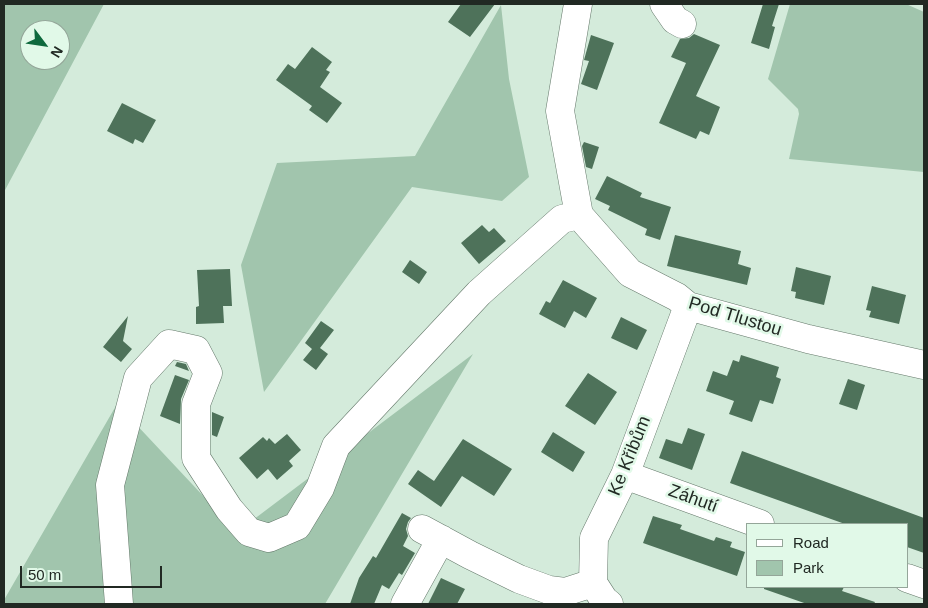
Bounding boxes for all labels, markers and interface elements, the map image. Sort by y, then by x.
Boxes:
north arrow [20,20,70,70]
text: N [48,44,66,61]
street label: Pod Tlustou [686,293,784,341]
street label: Ke Křibům [604,413,656,499]
street label: Záhutí [665,480,721,518]
legend [746,523,908,588]
text: Road [793,534,829,551]
scale bar [22,556,165,588]
text: Park [793,559,824,576]
text: 50 m [28,566,61,583]

